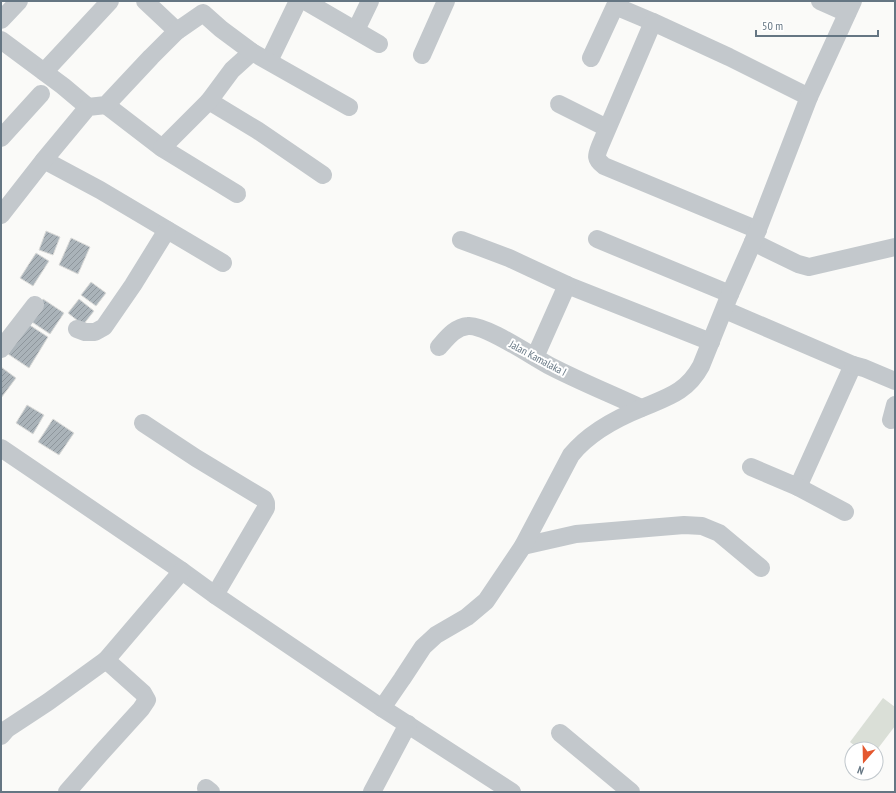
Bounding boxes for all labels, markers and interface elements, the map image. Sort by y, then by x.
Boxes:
scale bar [756,12,878,38]
text: 50 m [762,18,783,33]
street label: Jalan Kamalaka I [506,337,569,379]
north arrow [844,741,884,781]
text: N [855,763,866,778]

